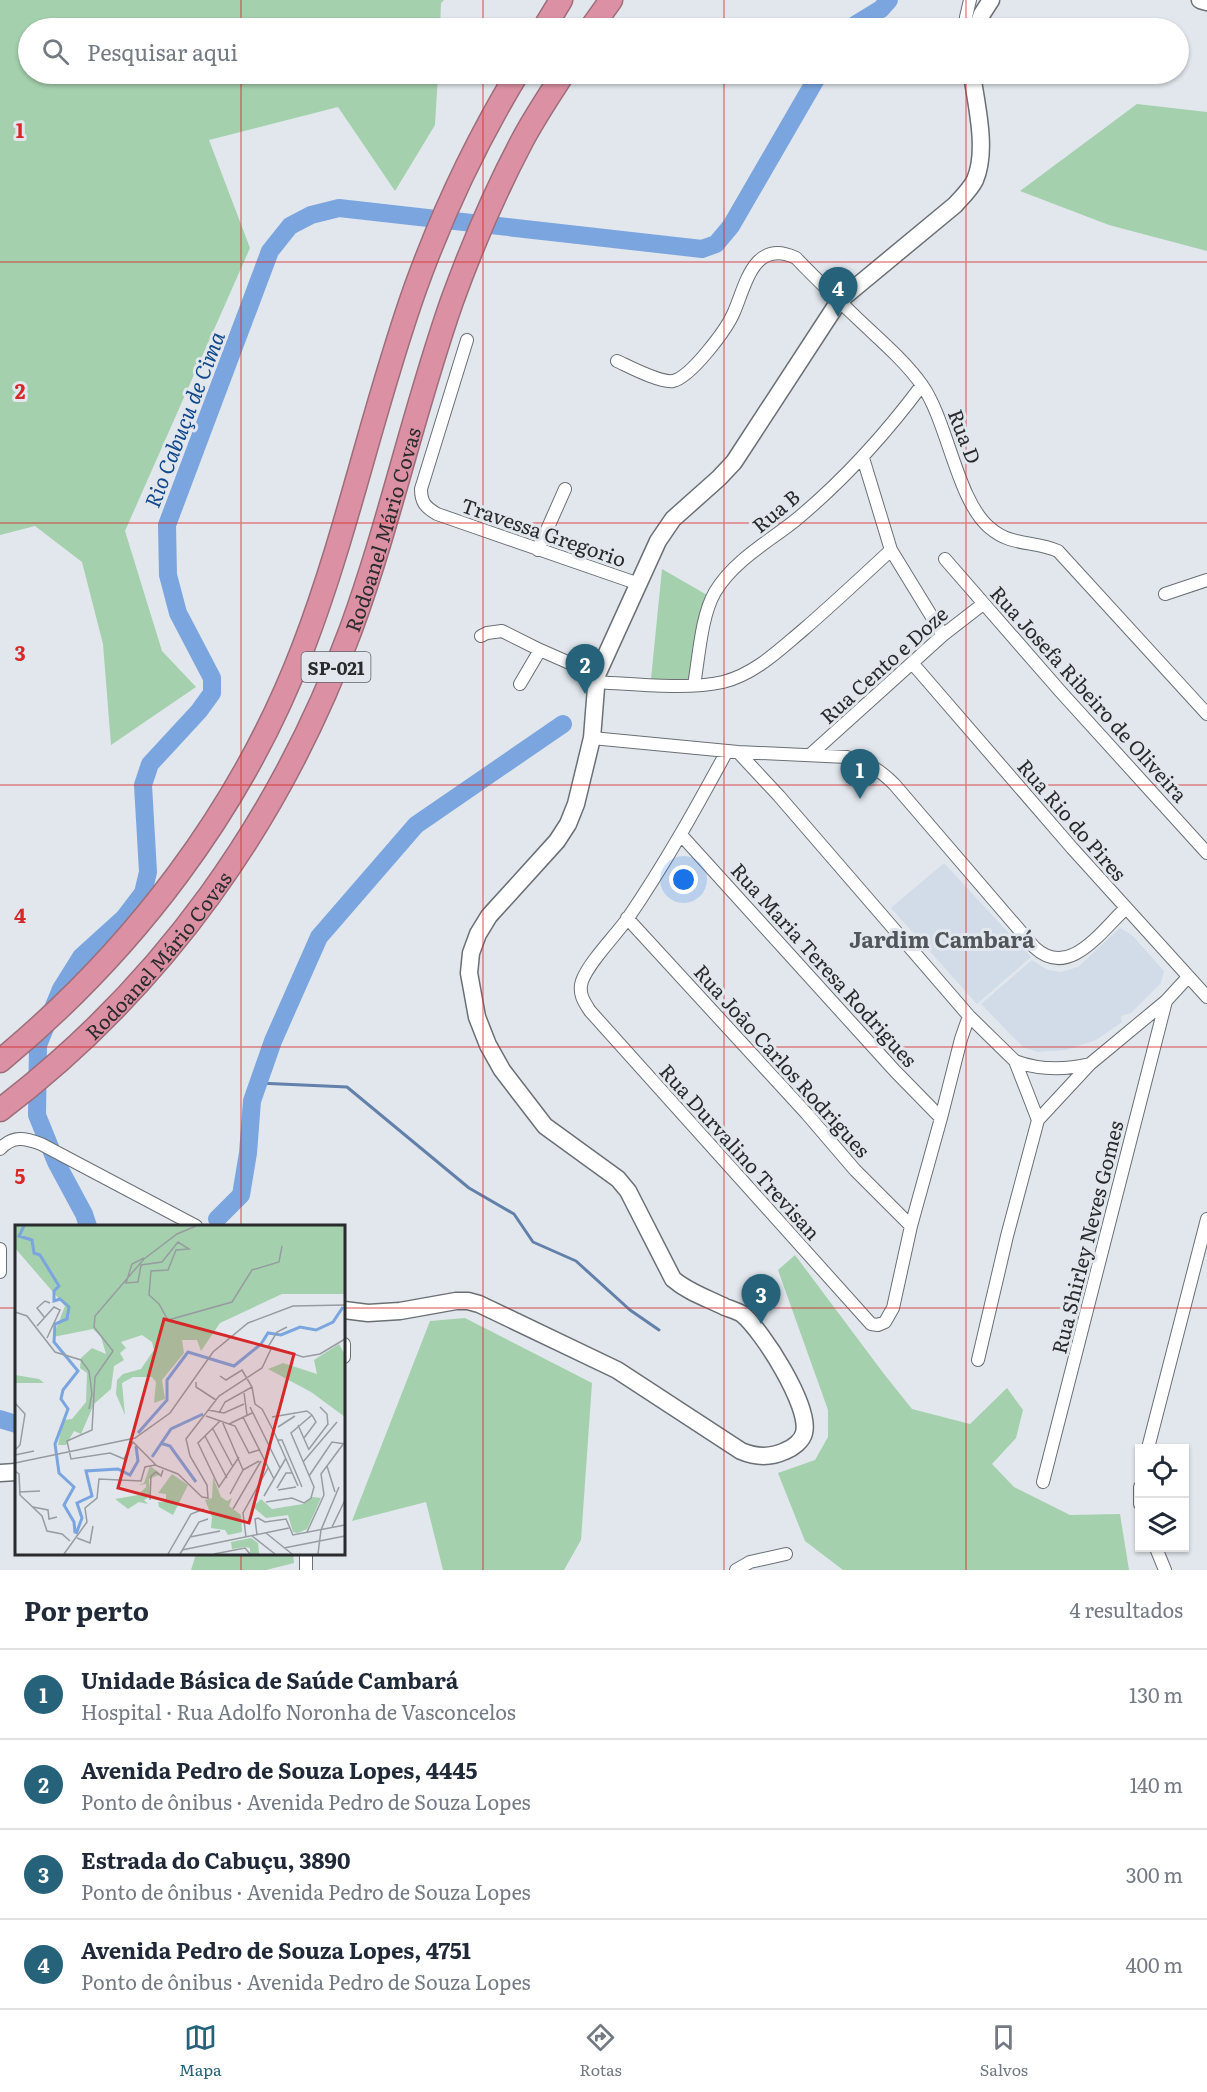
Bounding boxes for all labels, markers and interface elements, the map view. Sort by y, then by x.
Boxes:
search box [18,18,1189,84]
icon: search [39,35,72,68]
text: Pesquisar aqui [87,35,238,68]
text: 1 [16,114,24,144]
pin: 4 [818,268,858,317]
water label: Rio Cabuçu de Cima [135,326,231,512]
text: 2 [15,375,26,405]
street label: Rua D [942,404,990,468]
street label: Rodoanel Mário Covas [336,423,427,636]
street label: Rua B [745,481,805,539]
street label: Travessa Gregorio [457,489,631,573]
street label: Rua Josefa Ribeiro de Oliveira [984,578,1196,808]
street label: Rua Cento e Doze [812,598,954,730]
text: 3 [14,637,26,667]
pin: 2 [566,644,604,694]
road number: SP-021 [302,652,370,682]
pin: 1 [840,750,880,799]
street label: Rua Rio do Pires [1012,752,1134,886]
street label: Rua Maria Teresa Rodrigues [725,855,925,1073]
street label: Rodoanel Mário Covas [78,865,238,1046]
your location [669,865,698,894]
text: 4 [14,899,26,929]
district label: Jardim Cambará [849,922,1035,955]
street label: Rua João Carlos Rodrigues [688,957,878,1163]
street label: Rua Durvalino Trevisan [654,1056,828,1246]
street label: Rua Shirley Neves Gomes [1043,1117,1129,1357]
text: 5 [15,1160,26,1190]
inset map [15,1225,345,1555]
pin: 3 [742,1274,780,1324]
map controls [1135,1444,1189,1552]
button: locate [1135,1444,1189,1498]
button: layers [1135,1498,1189,1552]
text: Por perto [24,1590,149,1629]
text: 4 resultados [1069,1594,1183,1624]
text: Unidade Básica de Saúde Cambará [81,1663,459,1696]
text: 1 [39,1679,48,1709]
text: 130 m [1129,1679,1183,1709]
text: Hospital · Rua Adolfo Noronha de Vasconcelos [81,1696,516,1726]
text: Avenida Pedro de Souza Lopes, 4445 [81,1753,478,1786]
text: 2 [38,1769,49,1799]
text: 140 m [1130,1769,1183,1799]
text: Ponto de ônibus · Avenida Pedro de Souza Lopes [81,1786,531,1816]
text: Estrada do Cabuçu, 3890 [81,1843,351,1876]
text: 3 [38,1859,49,1889]
text: 300 m [1126,1859,1183,1889]
text: Ponto de ônibus · Avenida Pedro de Souza Lopes [81,1876,531,1906]
text: Avenida Pedro de Souza Lopes, 4751 [81,1933,471,1966]
text: 4 [37,1949,50,1979]
text: 400 m [1125,1949,1183,1979]
text: Ponto de ônibus · Avenida Pedro de Souza Lopes [81,1966,531,1996]
tab: Mapa [179,2021,222,2081]
tab: Rotas [580,2021,622,2081]
tab: Salvos [980,2021,1028,2081]

